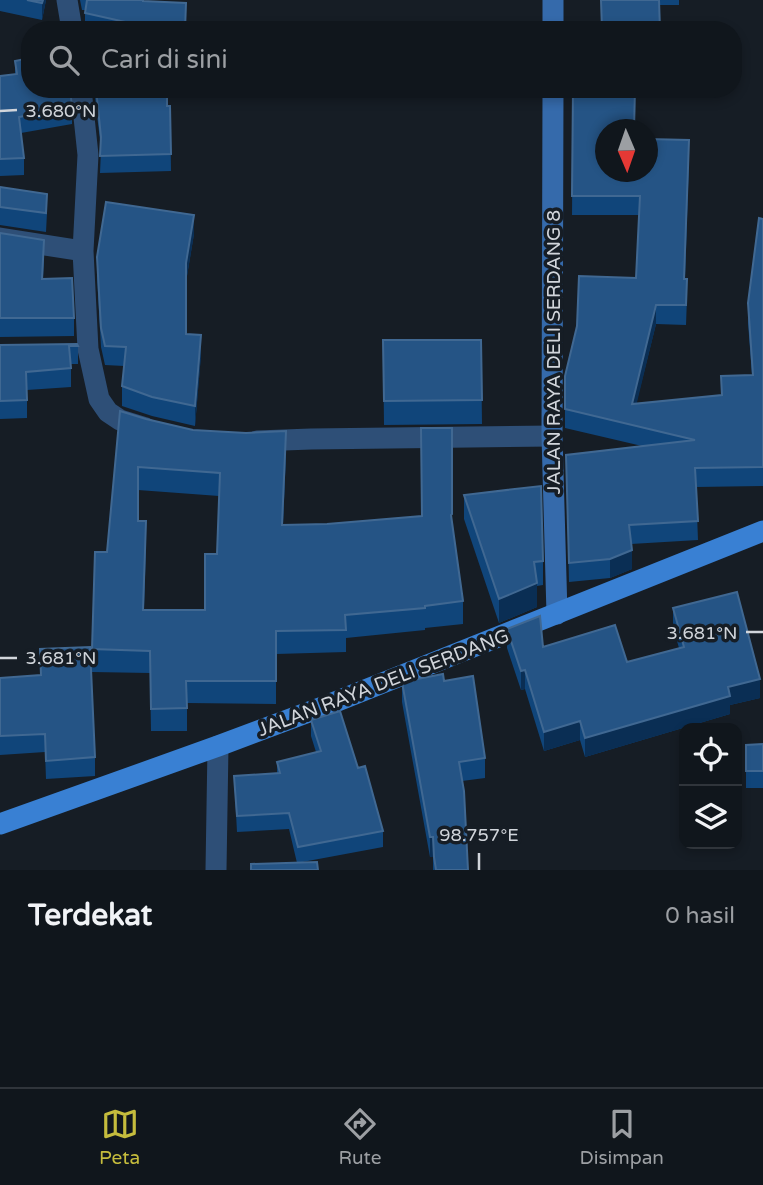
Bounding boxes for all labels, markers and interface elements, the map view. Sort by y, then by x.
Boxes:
search box [21,21,742,98]
icon: search [45,41,83,79]
text: Cari di sini [101,44,228,75]
text: 3.680°N [25,100,97,122]
north arrow [595,119,658,182]
street label: JALAN RAYA DELI SERDANG 8 [543,210,565,494]
text: 3.681°N [666,622,738,644]
street label: JALAN RAYA DELI SERDANG [255,625,512,741]
text: 3.681°N [25,647,97,669]
map controls [679,723,742,849]
button: locate [679,723,742,786]
button: layers [679,786,742,849]
text: 98.757°E [439,824,519,846]
text: Terdekat [28,897,152,934]
text: 0 hasil [665,902,735,930]
tab: Peta [99,1105,140,1169]
tab: Rute [338,1105,381,1169]
tab: Disimpan [580,1105,664,1169]

